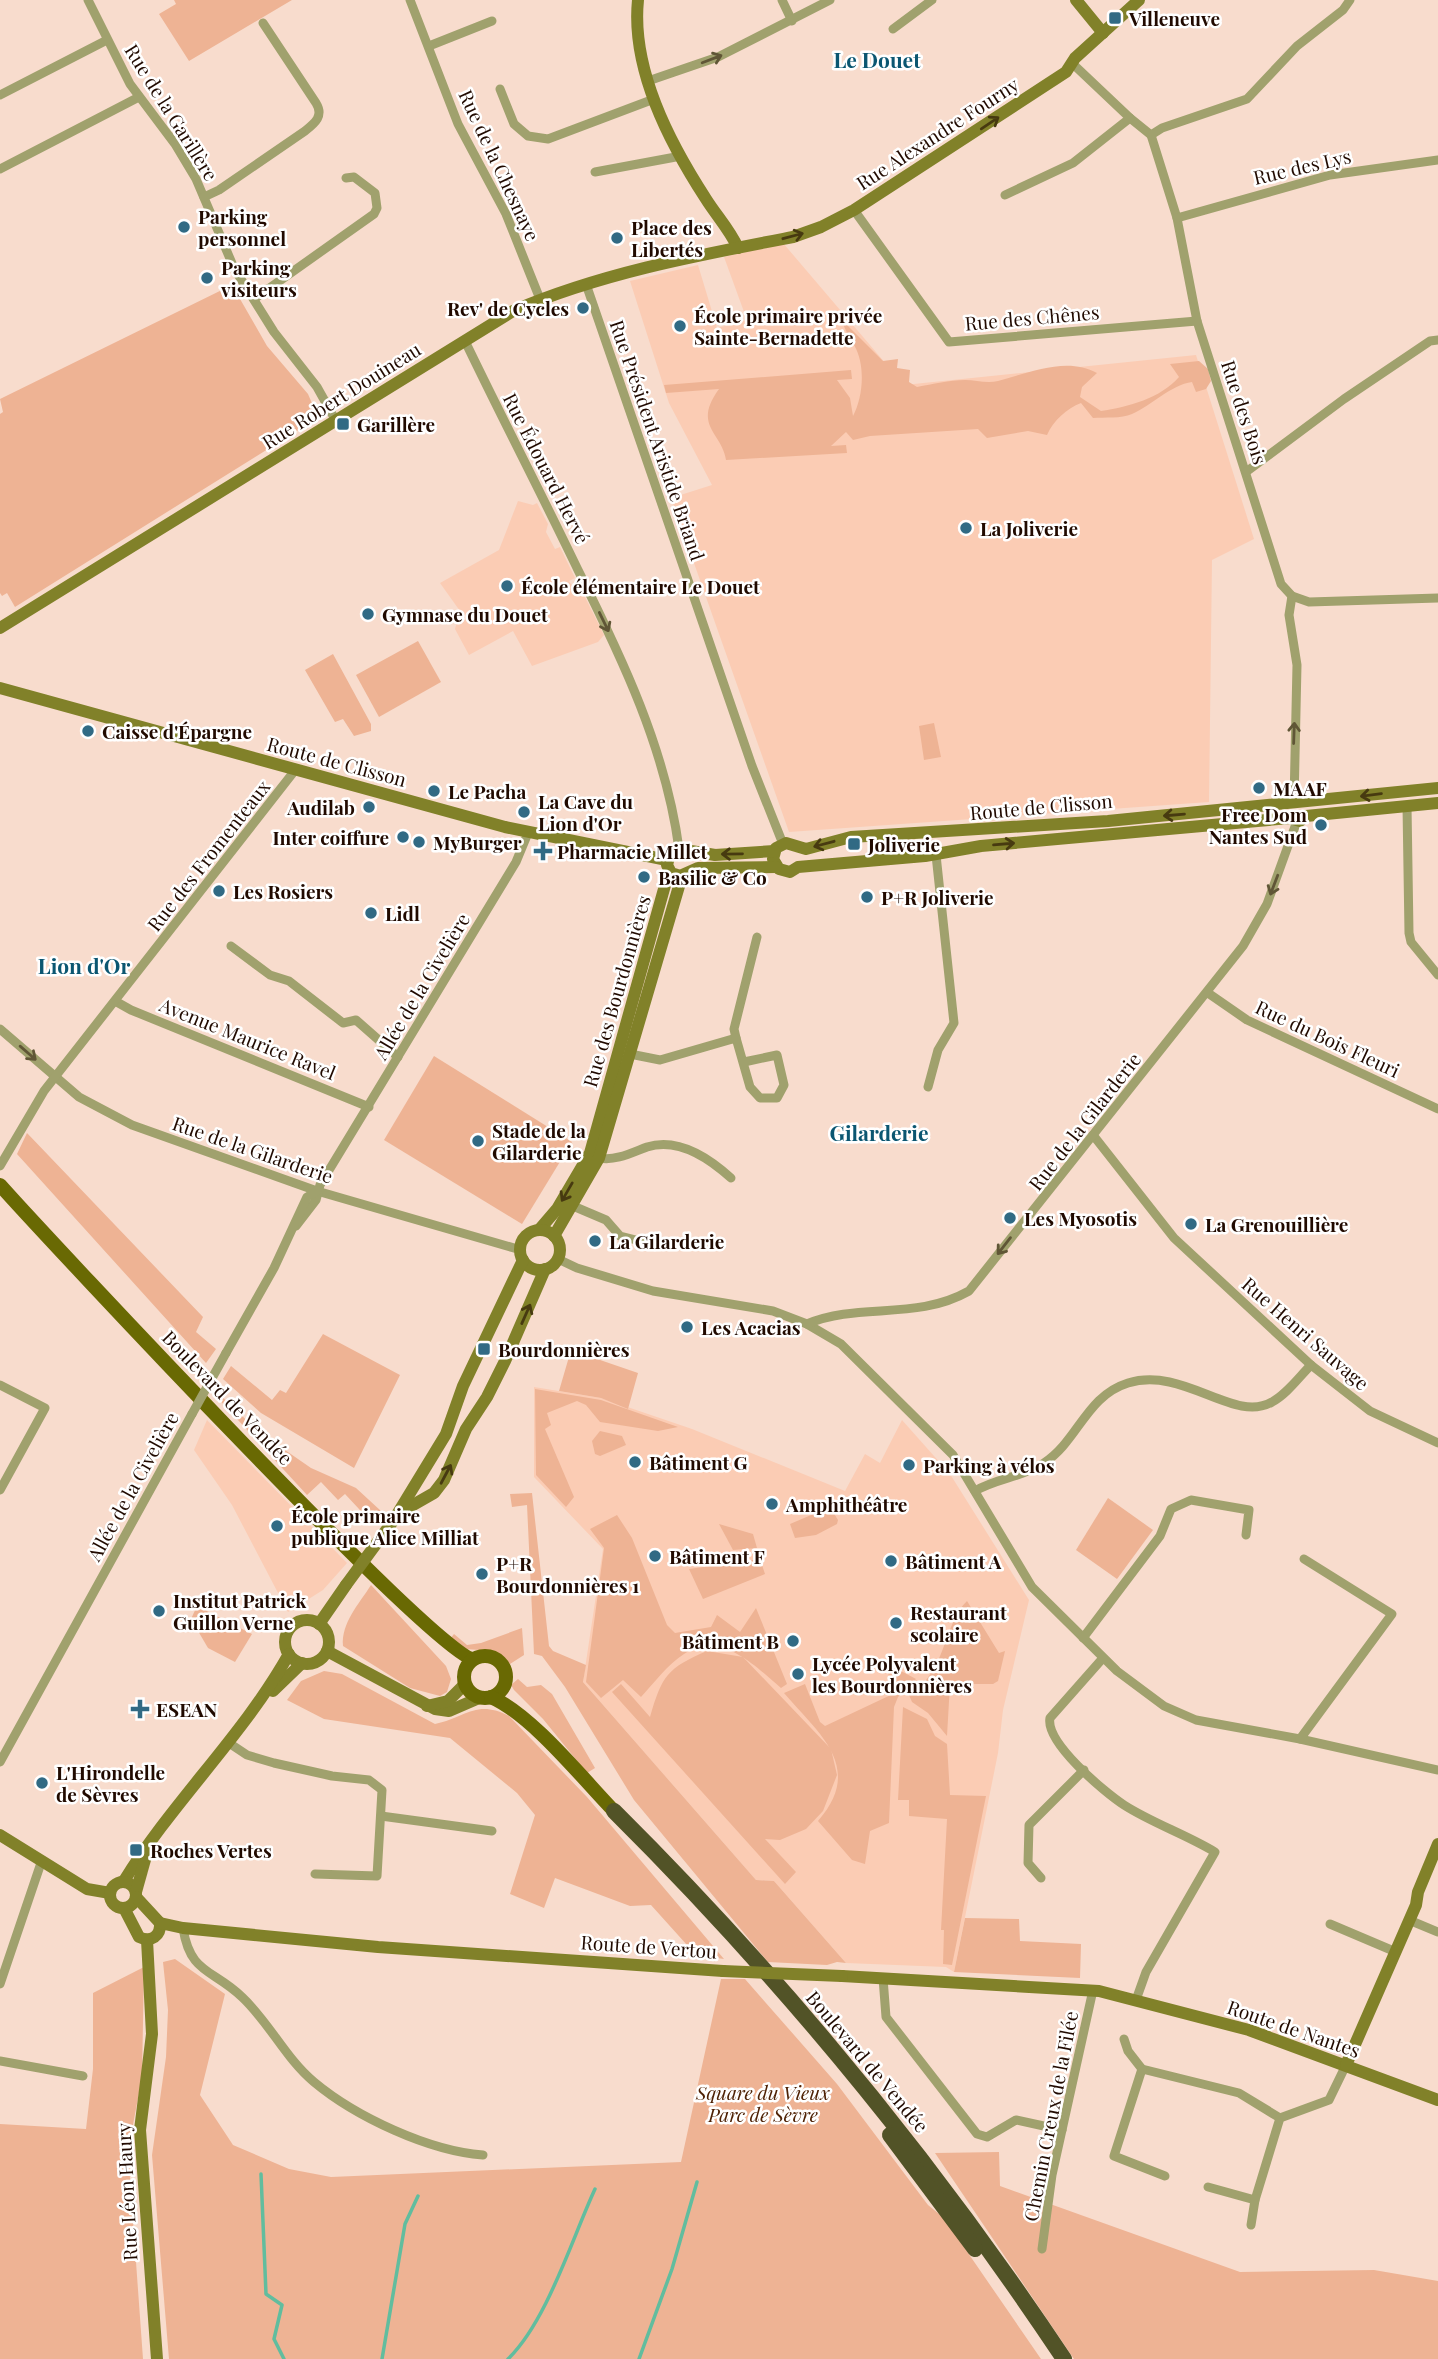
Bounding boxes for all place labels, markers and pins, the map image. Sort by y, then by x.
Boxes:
place label: Villeneuve [1128,5,1220,31]
marker: Villeneuve [1107,10,1123,26]
place label: Parking personnel [198,203,286,251]
place label: Place des Libertés [631,214,712,262]
marker: Parking personnel [176,219,192,235]
marker: Place des Libertés [609,230,625,246]
place label: Parking visiteurs [220,254,297,302]
marker: Parking visiteurs [199,270,215,286]
place label: Rev' de Cycles [447,295,569,321]
marker: Rev' de Cycles [575,300,591,316]
place label: École primaire privée Sainte-Bernadette [694,302,882,350]
marker: École primaire privée Sainte-Bernadette [672,318,688,334]
place label: Garillère [357,411,435,437]
marker: Garillère [335,416,351,432]
place label: La Joliverie [980,515,1078,541]
marker: La Joliverie [958,520,974,536]
place label: École élémentaire Le Douet [521,573,760,599]
marker: École élémentaire Le Douet [499,578,515,594]
place label: Gymnase du Douet [382,601,548,627]
marker: Gymnase du Douet [360,606,376,622]
place label: Caisse d'Épargne [102,718,252,744]
marker: Caisse d'Épargne [80,723,96,739]
place label: MAAF [1273,775,1327,801]
place label: Le Pacha [448,778,526,804]
marker: MAAF [1251,780,1267,796]
marker: Le Pacha [426,783,442,799]
place label: La Cave du Lion d'Or [538,788,634,836]
place label: Audilab [286,794,355,820]
marker: Audilab [361,799,377,815]
place label: Free Dom Nantes Sud [1209,801,1308,849]
marker: La Cave du Lion d'Or [516,804,532,820]
marker: Free Dom Nantes Sud [1313,817,1329,833]
place label: Inter coiffure [272,824,389,850]
marker: Inter coiffure [395,829,411,845]
place label: MyBurger [433,829,522,855]
place label: Joliverie [867,831,940,857]
marker: MyBurger [411,834,427,850]
marker: Joliverie [846,836,862,852]
place label: Pharmacie Millet [557,838,708,864]
marker: Pharmacie Millet [535,843,551,859]
place label: Basilic & Co [658,864,767,890]
marker: Basilic & Co [636,869,652,885]
place label: Les Rosiers [233,878,333,904]
marker: Les Rosiers [211,883,227,899]
place label: P+R Joliverie [881,884,994,910]
marker: P+R Joliverie [859,889,875,905]
place label: Lidl [385,900,420,926]
marker: Lidl [363,905,379,921]
place label: Stade de la Gilarderie [492,1117,586,1165]
marker: Stade de la Gilarderie [470,1133,486,1149]
place label: Les Myosotis [1024,1205,1137,1231]
marker: Les Myosotis [1002,1210,1018,1226]
place label: La Grenouillière [1205,1211,1348,1237]
marker: La Grenouillière [1183,1216,1199,1232]
place label: La Gilarderie [609,1228,724,1254]
marker: La Gilarderie [587,1233,603,1249]
place label: Les Acacias [701,1314,801,1340]
marker: Les Acacias [679,1319,695,1335]
place label: Bourdonnières [498,1336,630,1362]
marker: Bourdonnières [476,1341,492,1357]
place label: Bâtiment G [649,1449,748,1475]
place label: Parking à vélos [923,1452,1055,1478]
marker: Bâtiment G [627,1454,643,1470]
marker: Parking à vélos [901,1457,917,1473]
place label: Amphithéâtre [785,1491,907,1517]
marker: Amphithéâtre [764,1496,780,1512]
place label: École primaire publique Alice Milliat [291,1502,479,1550]
marker: École primaire publique Alice Milliat [269,1518,285,1534]
place label: Bâtiment F [669,1543,765,1569]
marker: Bâtiment F [647,1548,663,1564]
place label: Bâtiment A [905,1548,1002,1574]
place label: P+R Bourdonnières 1 [496,1550,639,1598]
marker: Bâtiment A [883,1553,899,1569]
marker: P+R Bourdonnières 1 [474,1566,490,1582]
place label: Institut Patrick Guillon Verne [173,1587,307,1635]
place label: Restaurant scolaire [910,1599,1007,1647]
marker: Institut Patrick Guillon Verne [151,1603,167,1619]
marker: Restaurant scolaire [888,1615,904,1631]
place label: Bâtiment B [682,1628,779,1654]
marker: Bâtiment B [785,1633,801,1649]
place label: Lycée Polyvalent les Bourdonnières [812,1650,972,1698]
marker: Lycée Polyvalent les Bourdonnières [790,1666,806,1682]
place label: ESEAN [156,1696,217,1722]
marker: ESEAN [130,1699,150,1719]
place label: L'Hirondelle de Sèvres [56,1759,165,1807]
marker: L'Hirondelle de Sèvres [34,1775,50,1791]
place label: Roches Vertes [150,1837,272,1863]
marker: Roches Vertes [128,1842,144,1858]

